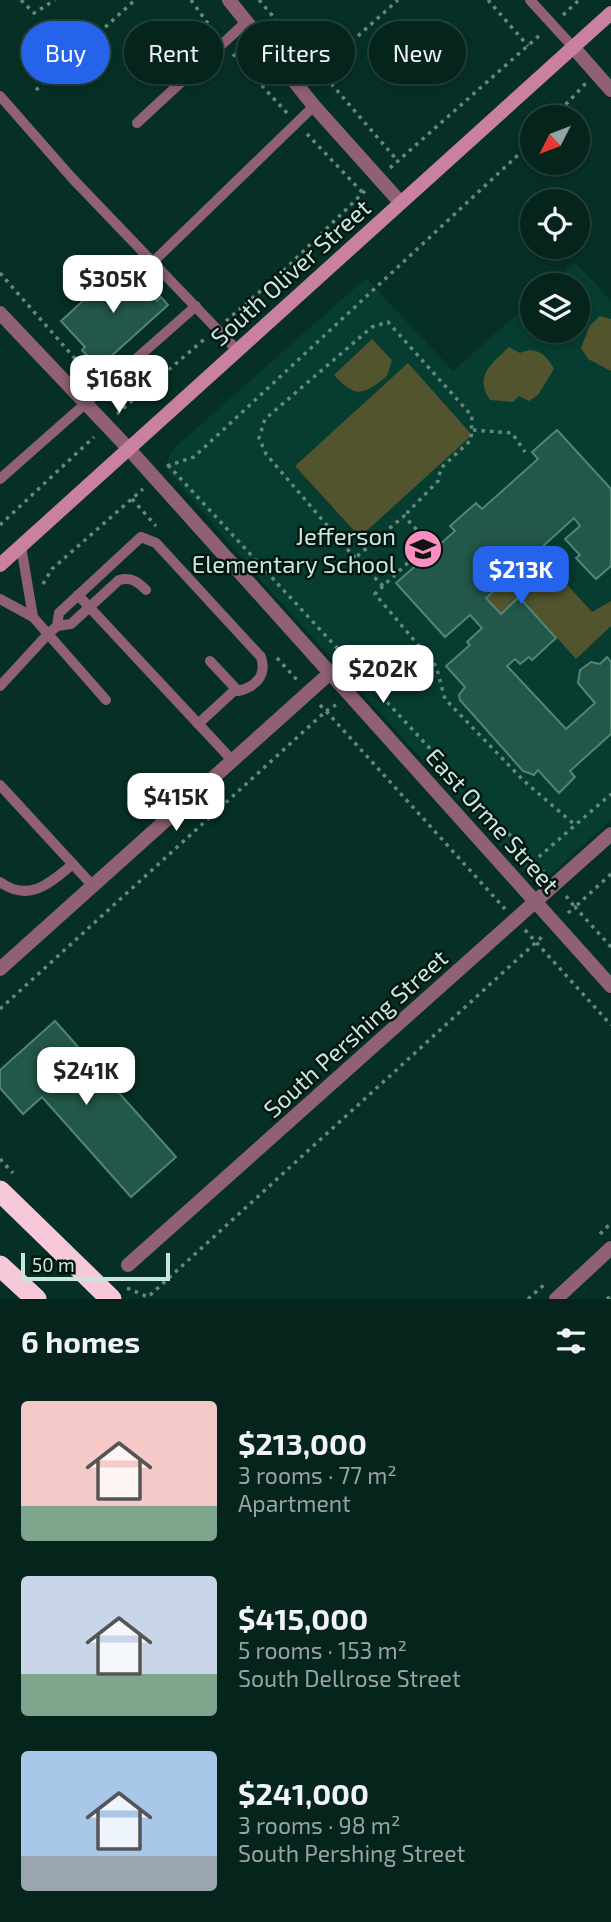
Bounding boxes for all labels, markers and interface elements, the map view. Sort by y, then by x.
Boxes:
chip: Buy [21,21,110,84]
chip: Rent [124,21,223,84]
chip: Filters [237,21,355,84]
chip: New [369,21,466,84]
north arrow [520,105,590,175]
map controls [520,105,590,343]
button: locate [520,189,590,259]
street label: South Oliver Street [204,193,376,351]
pin: $305K [64,256,162,315]
text: $305K [79,264,147,292]
button: layers [520,273,590,343]
pin: $168K [70,356,168,415]
text: $168K [86,364,152,392]
place label: Jefferson Elementary School [192,521,396,578]
school or university icon: Jefferson Elementary School [402,528,444,570]
pin: $213K [472,546,570,606]
text: $213K [489,555,553,583]
pin: $202K [334,646,432,705]
text: $202K [348,654,418,682]
street label: East Orme Street [420,742,566,898]
pin: $415K [127,774,225,833]
text: $415K [143,782,209,810]
street label: South Pershing Street [257,943,453,1123]
pin: $241K [37,1048,135,1107]
text: $241K [53,1056,119,1084]
scale bar [21,1250,170,1282]
text: 50 m [32,1253,75,1276]
icon: filters [552,1322,590,1360]
text: 6 homes [21,1323,140,1359]
text: $213,000 [238,1425,367,1461]
icon: home [77,1429,161,1513]
text: 3 rooms · 77 m² [238,1461,397,1489]
text: Apartment [238,1489,351,1517]
text: $415,000 [238,1600,368,1636]
icon: home [77,1604,161,1688]
text: 5 rooms · 153 m² [238,1636,407,1664]
text: South Dellrose Street [238,1664,461,1692]
text: $241,000 [238,1775,369,1811]
icon: home [77,1779,161,1863]
text: 3 rooms · 98 m² [238,1811,400,1839]
text: South Pershing Street [238,1839,465,1867]

